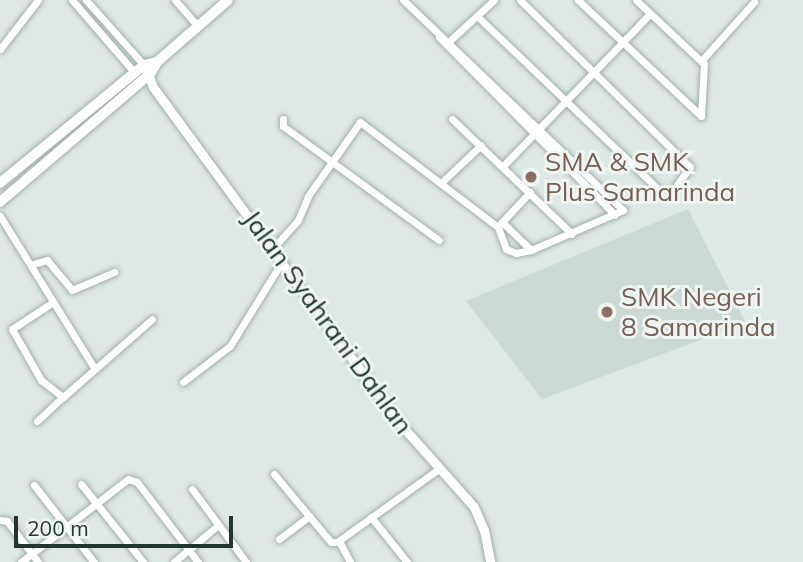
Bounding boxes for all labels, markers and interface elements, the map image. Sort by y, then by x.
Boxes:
place label: SMA & SMK Plus Samarinda [545,146,735,208]
marker: SMA & SMK Plus Samarinda [523,169,539,185]
street label: Jalan Syahrani Dahlan [236,204,420,440]
place label: SMK Negeri 8 Samarinda [621,281,776,342]
marker: SMK Negeri 8 Samarinda [599,304,615,320]
scale bar [18,503,236,546]
text: 200 m [27,515,89,541]

